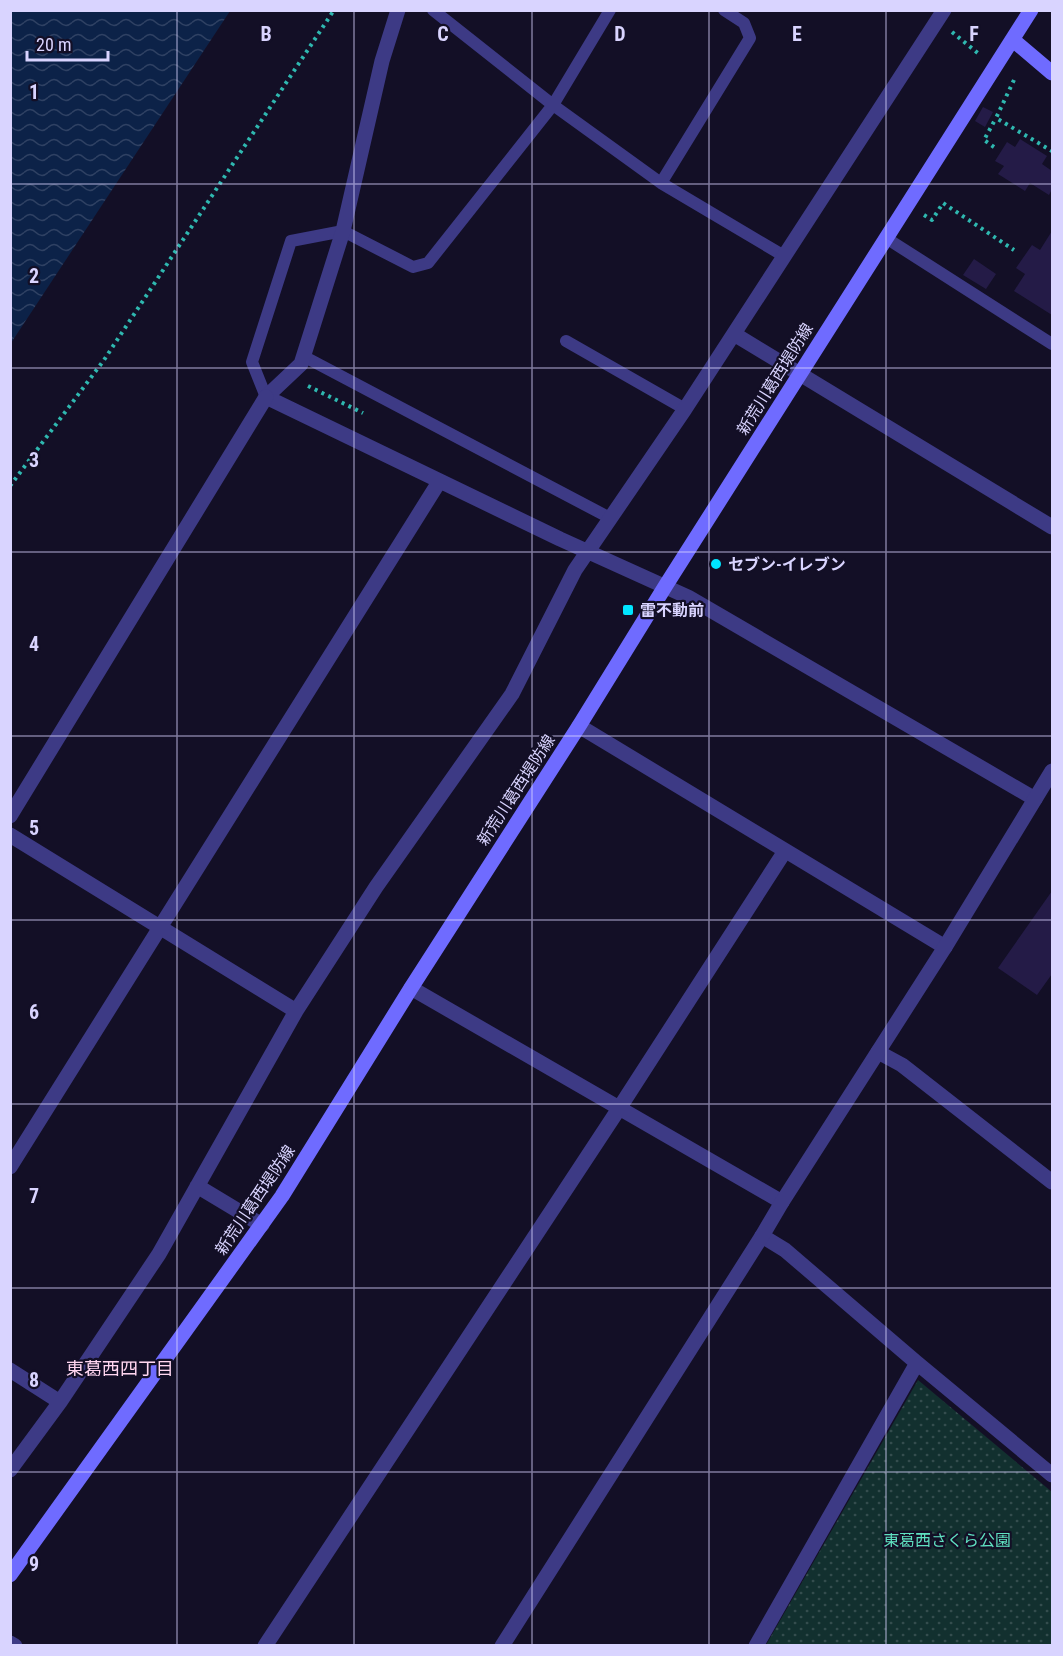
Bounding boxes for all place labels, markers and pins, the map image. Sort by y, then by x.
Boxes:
place label: セブン-イレブン [728,555,846,574]
marker: セブン-イレブン [709,557,723,571]
place label: 雷不動前 [640,601,704,620]
marker: 雷不動前 [621,603,635,617]

